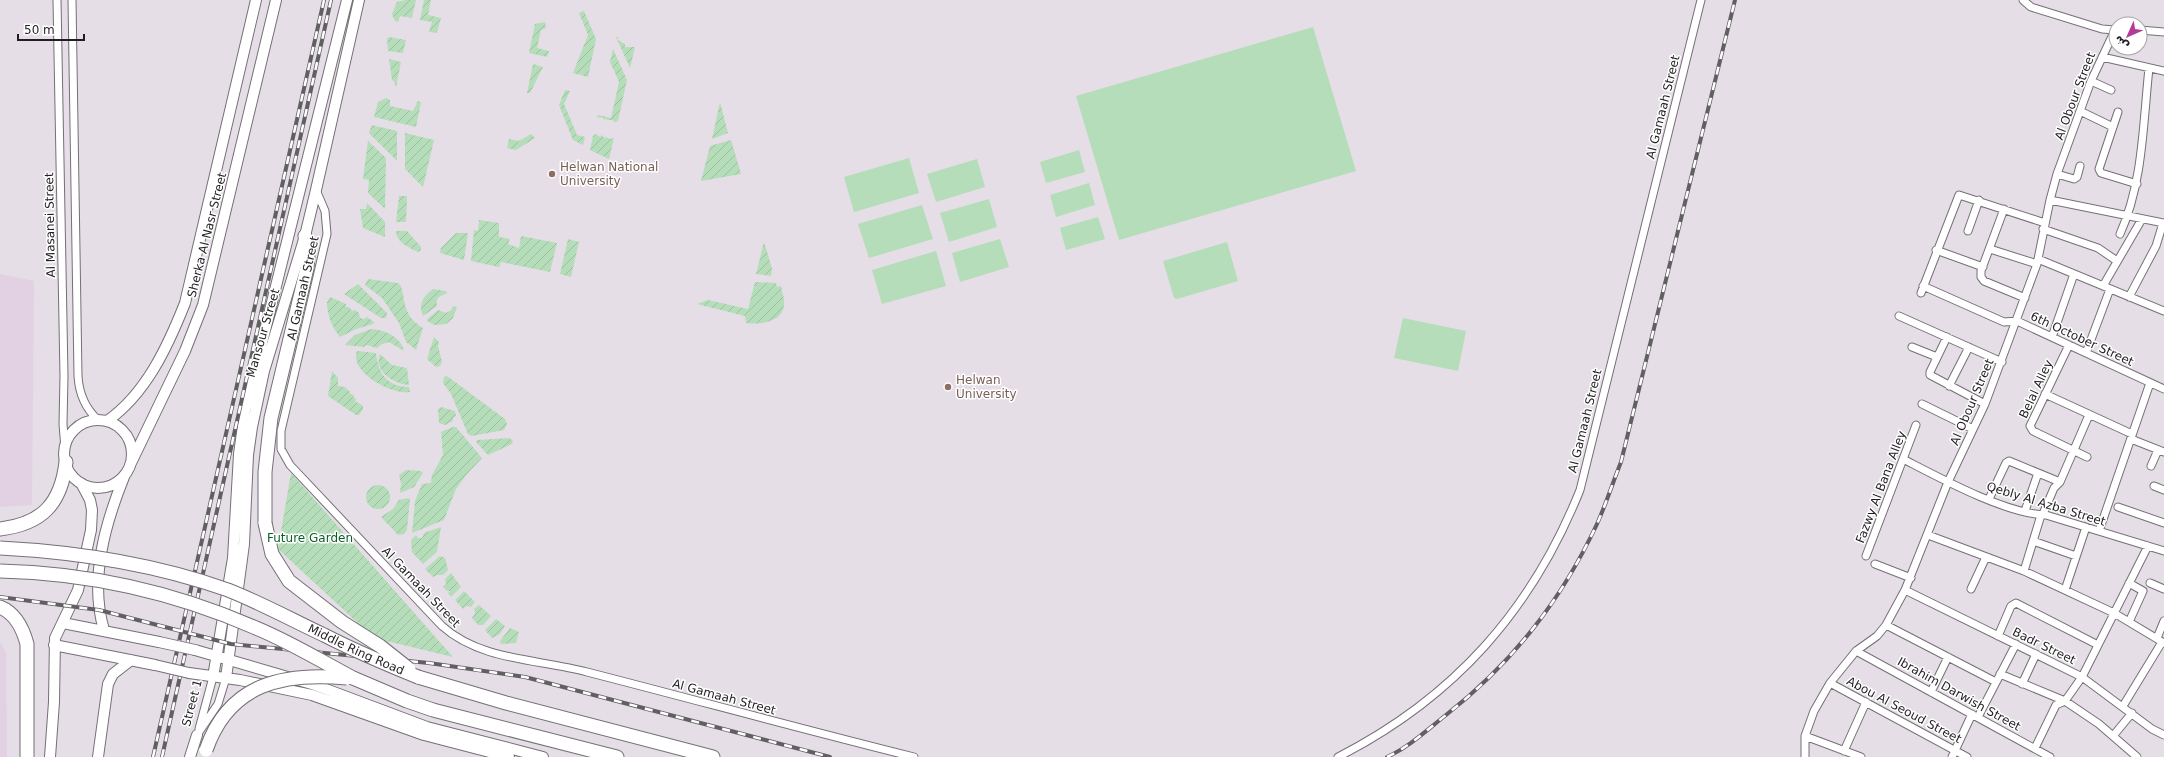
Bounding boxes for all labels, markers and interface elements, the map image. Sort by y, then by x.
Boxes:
scale bar [18,16,84,42]
north arrow [2108,16,2148,56]
text: 50 m [24,23,55,37]
text: ش [2111,33,2131,53]
street label: Al Obour Street [2052,50,2098,142]
street label: Al Gamaah Street [1643,53,1683,160]
place label: Helwan National University [560,160,658,188]
marker: Helwan National University [547,169,557,179]
street label: Sherka Al Nasr Street [185,171,229,299]
street label: Al Masanei Street [42,172,58,278]
street label: Al Gamaah Street [284,234,322,341]
street label: Mansour Street [244,287,282,379]
street label: 6th October Street [2028,309,2136,369]
street label: Al Obour Street [1947,356,1997,447]
street label: Belal Alley [2016,358,2056,420]
street label: Al Gamaah Street [1565,367,1605,474]
place label: Helwan University [956,373,1017,401]
marker: Helwan University [943,382,953,392]
street label: Fazwy Al Bana Alley [1853,429,1909,545]
street label: Qebly Al Azba Street [1985,479,2108,529]
park label: Future Garden [267,531,353,545]
street label: Al Gamaah Street [379,544,463,630]
street label: Middle Ring Road [306,621,406,678]
street label: Badr Street [2010,625,2078,667]
street label: Ibrahim Darwish Street [1895,654,2023,734]
street label: Abou Al Seoud Street [1844,674,1964,746]
street label: Al Gamaah Street [671,676,777,718]
street label: Street 1 [179,678,205,728]

